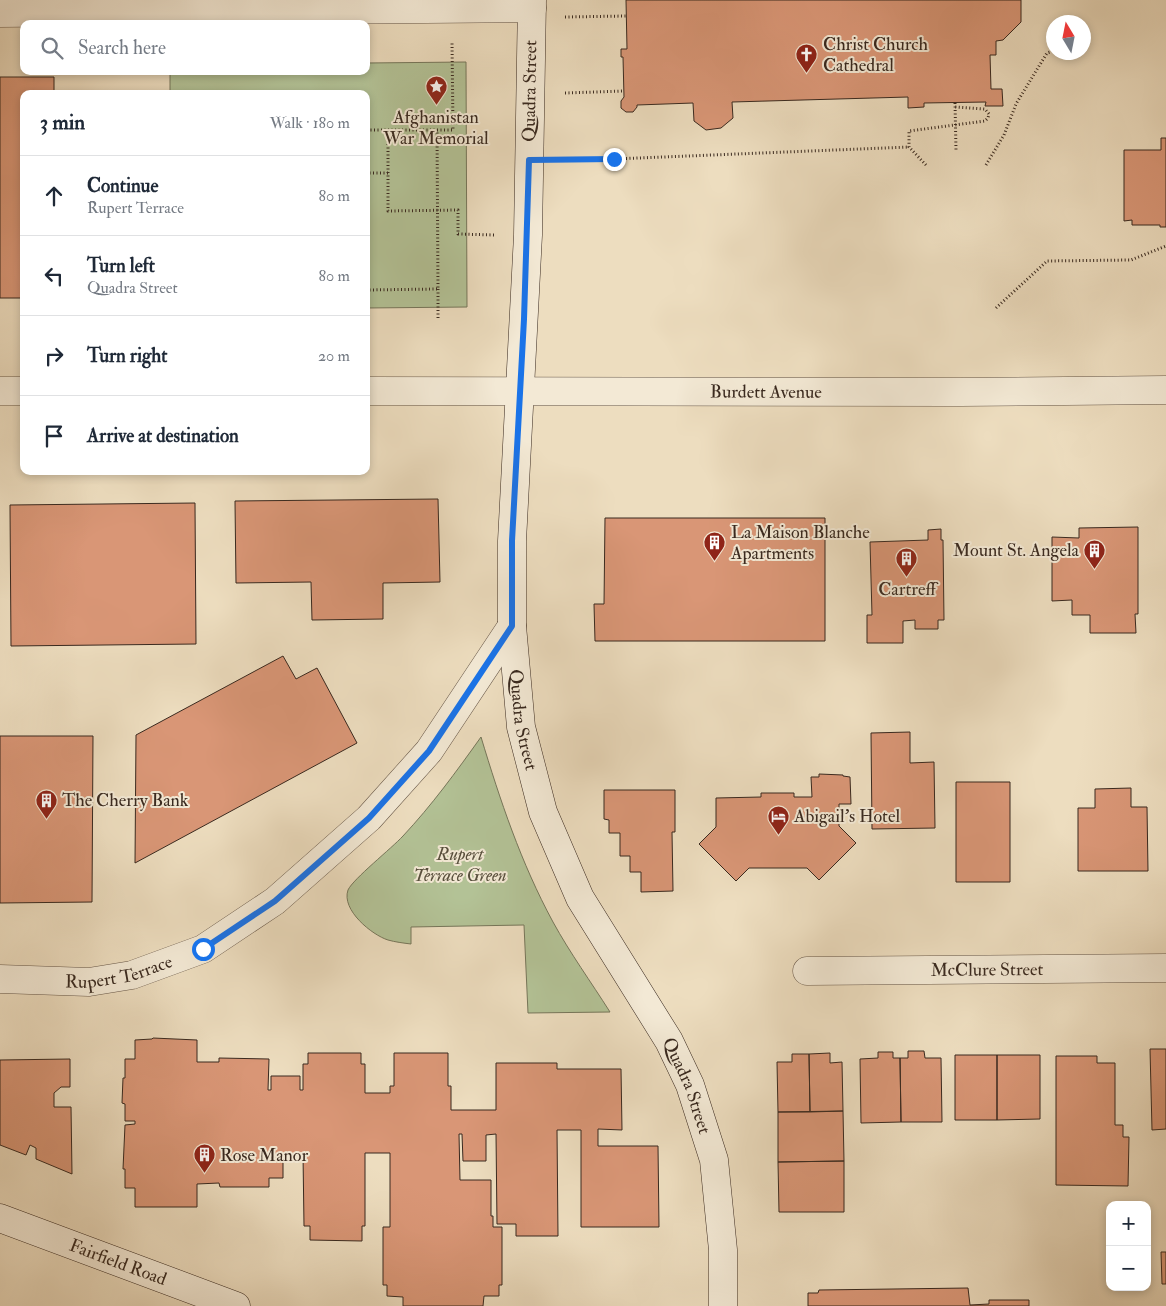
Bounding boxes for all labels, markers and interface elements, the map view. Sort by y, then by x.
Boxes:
north arrow [1046,15,1091,60]
search box [20,20,370,75]
place label: Christ Church Cathedral [823,33,929,77]
icon: search [38,34,66,62]
text: Search here [78,36,166,60]
street label: Quadra Street [518,40,542,142]
church icon: Christ Church Cathedral [795,42,819,73]
place icon: Afghanistan War Memorial [424,75,448,106]
place label: Afghanistan War Memorial [382,106,489,150]
text: 3 min [40,109,85,136]
text: Walk · 180 m [270,113,350,133]
route end [603,148,626,171]
text: Continue [87,174,158,198]
icon: ahead [40,182,68,210]
text: 80 m [319,186,350,206]
text: Rupert Terrace [87,198,184,218]
text: Turn left [87,254,155,278]
icon: left [40,262,68,290]
text: 80 m [319,266,350,286]
text: Quadra Street [87,278,178,298]
icon: right [40,342,68,370]
text: Turn right [87,344,167,368]
text: 20 m [318,346,350,366]
street label: Burdett Avenue [710,380,822,403]
icon: arrive [40,422,68,450]
text: Arrive at destination [87,424,239,448]
place label: La Maison Blanche Apartments [730,521,870,565]
building icon: La Maison Blanche Apartments [703,530,727,561]
building icon: Mount St. Angela [1083,538,1107,569]
place label: Mount St. Angela [953,539,1080,562]
building icon: Cartreff [895,547,919,578]
place label: Cartreff [878,578,938,601]
street label: Quadra Street [504,668,543,773]
building icon: The Cherry Bank [34,788,58,819]
place label: The Cherry Bank [62,789,189,812]
hotel icon: Abigail's Hotel [766,804,790,835]
place label: Abigail's Hotel [793,805,900,828]
park label: Rupert Terrace Green [413,843,507,887]
route start [192,938,215,961]
street label: Rupert Terrace [65,950,176,994]
street label: McClure Street [930,958,1044,981]
street label: Quadra Street [657,1034,716,1137]
building icon: Rose Manor [192,1143,216,1174]
place label: Rose Manor [220,1144,308,1167]
map controls [1106,1201,1151,1291]
button: + [1106,1201,1151,1246]
street label: Fairfield Road [66,1233,170,1291]
button: − [1106,1246,1151,1291]

